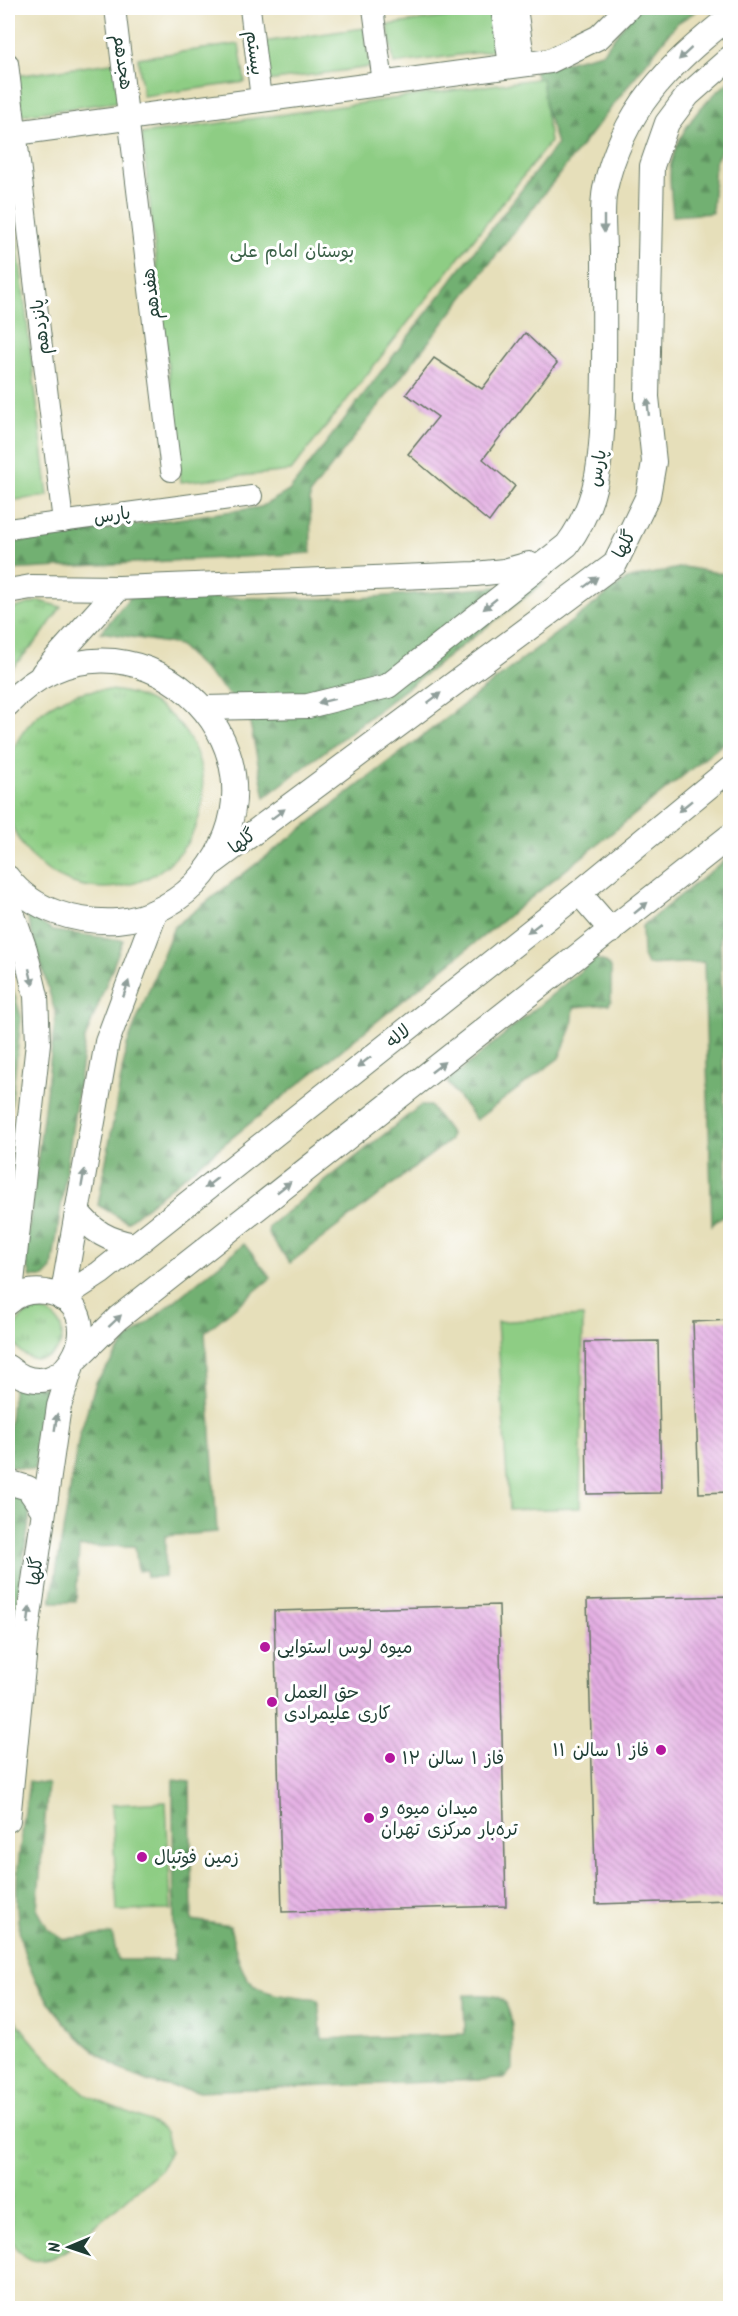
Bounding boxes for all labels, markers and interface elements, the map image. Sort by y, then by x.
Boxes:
street label: بیستم [236,29,271,77]
street label: هجدهم [103,32,140,92]
one-way arrow [679,46,693,60]
one-way arrow [599,214,609,233]
park label: بوستان امام علی [230,238,354,267]
street label: هفدهم [135,266,170,321]
street label: پانزدهم [24,297,59,356]
one-way arrow [644,398,653,417]
street label: پارس [581,447,616,489]
street label: پارس [92,500,133,533]
street label: گلها [606,525,645,564]
one-way arrow [583,576,598,588]
one-way arrow [482,598,498,611]
one-way arrow [426,692,442,704]
one-way arrow [316,697,335,707]
one-way arrow [677,799,693,812]
one-way arrow [270,809,285,821]
street label: گلها [223,822,263,862]
one-way arrow [633,901,649,914]
one-way arrow [526,922,541,934]
one-way arrow [27,968,36,987]
one-way arrow [121,979,131,997]
street label: لاله [380,1018,418,1056]
one-way arrow [357,1056,372,1068]
one-way arrow [430,1061,446,1074]
one-way arrow [79,1169,88,1188]
one-way arrow [204,1177,219,1189]
one-way arrow [277,1182,292,1194]
one-way arrow [107,1315,122,1328]
one-way arrow [52,1413,61,1432]
street label: گلها [20,1555,53,1587]
one-way arrow [24,1606,33,1625]
place label: میوه لوس استوایی [277,1634,413,1663]
marker: میوه لوس استوایی [258,1640,272,1654]
place label: حق العمل کاری علیمرادی [284,1679,391,1729]
marker: حق العمل کاری علیمرادی [265,1695,279,1709]
place label: فاز ۱ سالن ۱۱ [553,1737,649,1766]
marker: فاز ۱ سالن ۱۱ [654,1743,668,1757]
place label: فاز ۱ سالن ۱۲ [402,1745,504,1774]
marker: فاز ۱ سالن ۱۲ [383,1751,397,1765]
place label: میدان میوه و تره‌بار مرکزی تهران [379,1795,518,1845]
marker: میدان میوه و تره‌بار مرکزی تهران [362,1811,376,1825]
place label: زمین فوتبال [154,1844,239,1873]
marker: زمین فوتبال [135,1850,149,1864]
north arrow [39,2217,99,2277]
text: N [43,2242,68,2253]

